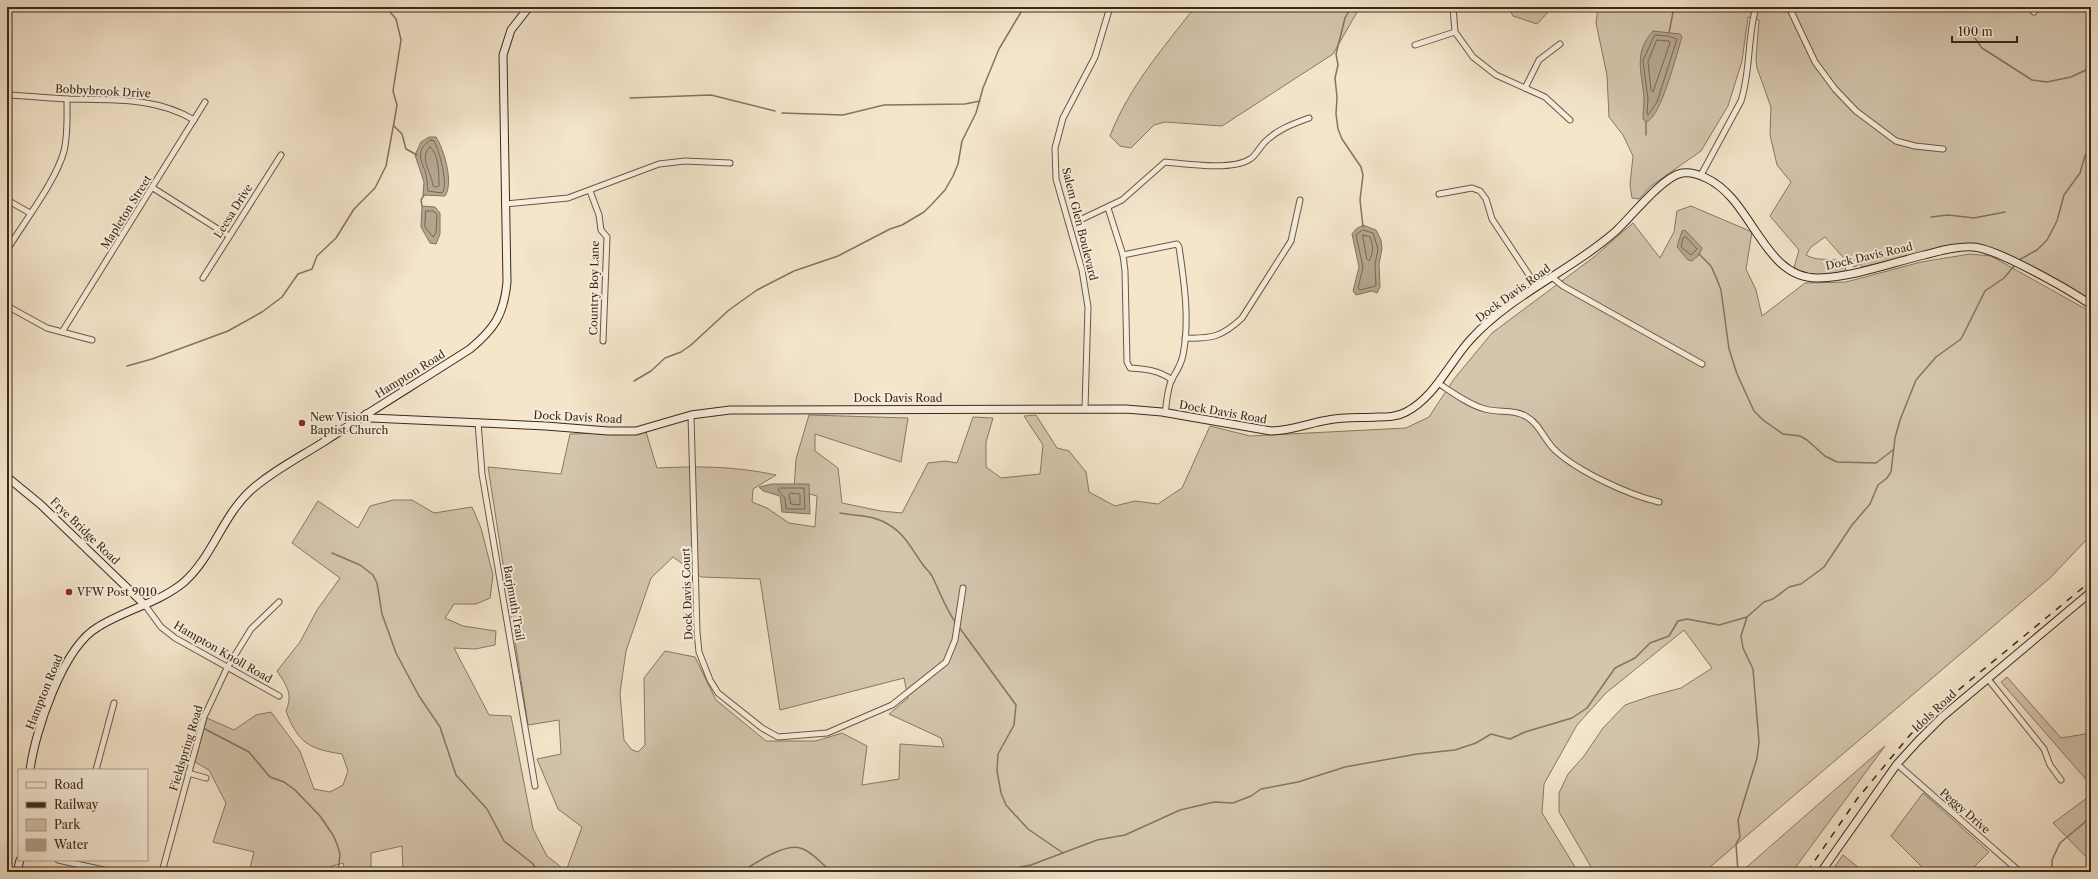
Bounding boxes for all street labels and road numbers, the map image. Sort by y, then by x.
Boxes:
street label: Bobbybrook Drive [55,82,151,100]
street label: Salem Glen Boulevard [1059,166,1101,282]
street label: Mapleton Street [98,172,154,252]
street label: Leesa Drive [211,181,255,241]
street label: Dock Davis Road [1824,239,1914,273]
street label: Country Boy Lane [586,240,602,336]
street label: Dock Davis Road [1473,261,1553,325]
street label: Hampton Road [372,347,448,401]
street label: Dock Davis Road [853,391,943,405]
street label: Dock Davis Road [1178,397,1268,427]
street label: Dock Davis Road [533,408,623,426]
street label: Frye Bridge Road [47,494,123,568]
street label: Dock Davis Court [678,547,696,640]
street label: Barjmuth Trail [500,564,528,642]
street label: Hampton Knoll Road [171,618,275,686]
street label: Hampton Road [23,652,66,732]
street label: Idols Road [1909,687,1959,735]
street label: Fieldspring Road [166,703,206,793]
street label: Peggy Drive [1937,785,1993,837]

